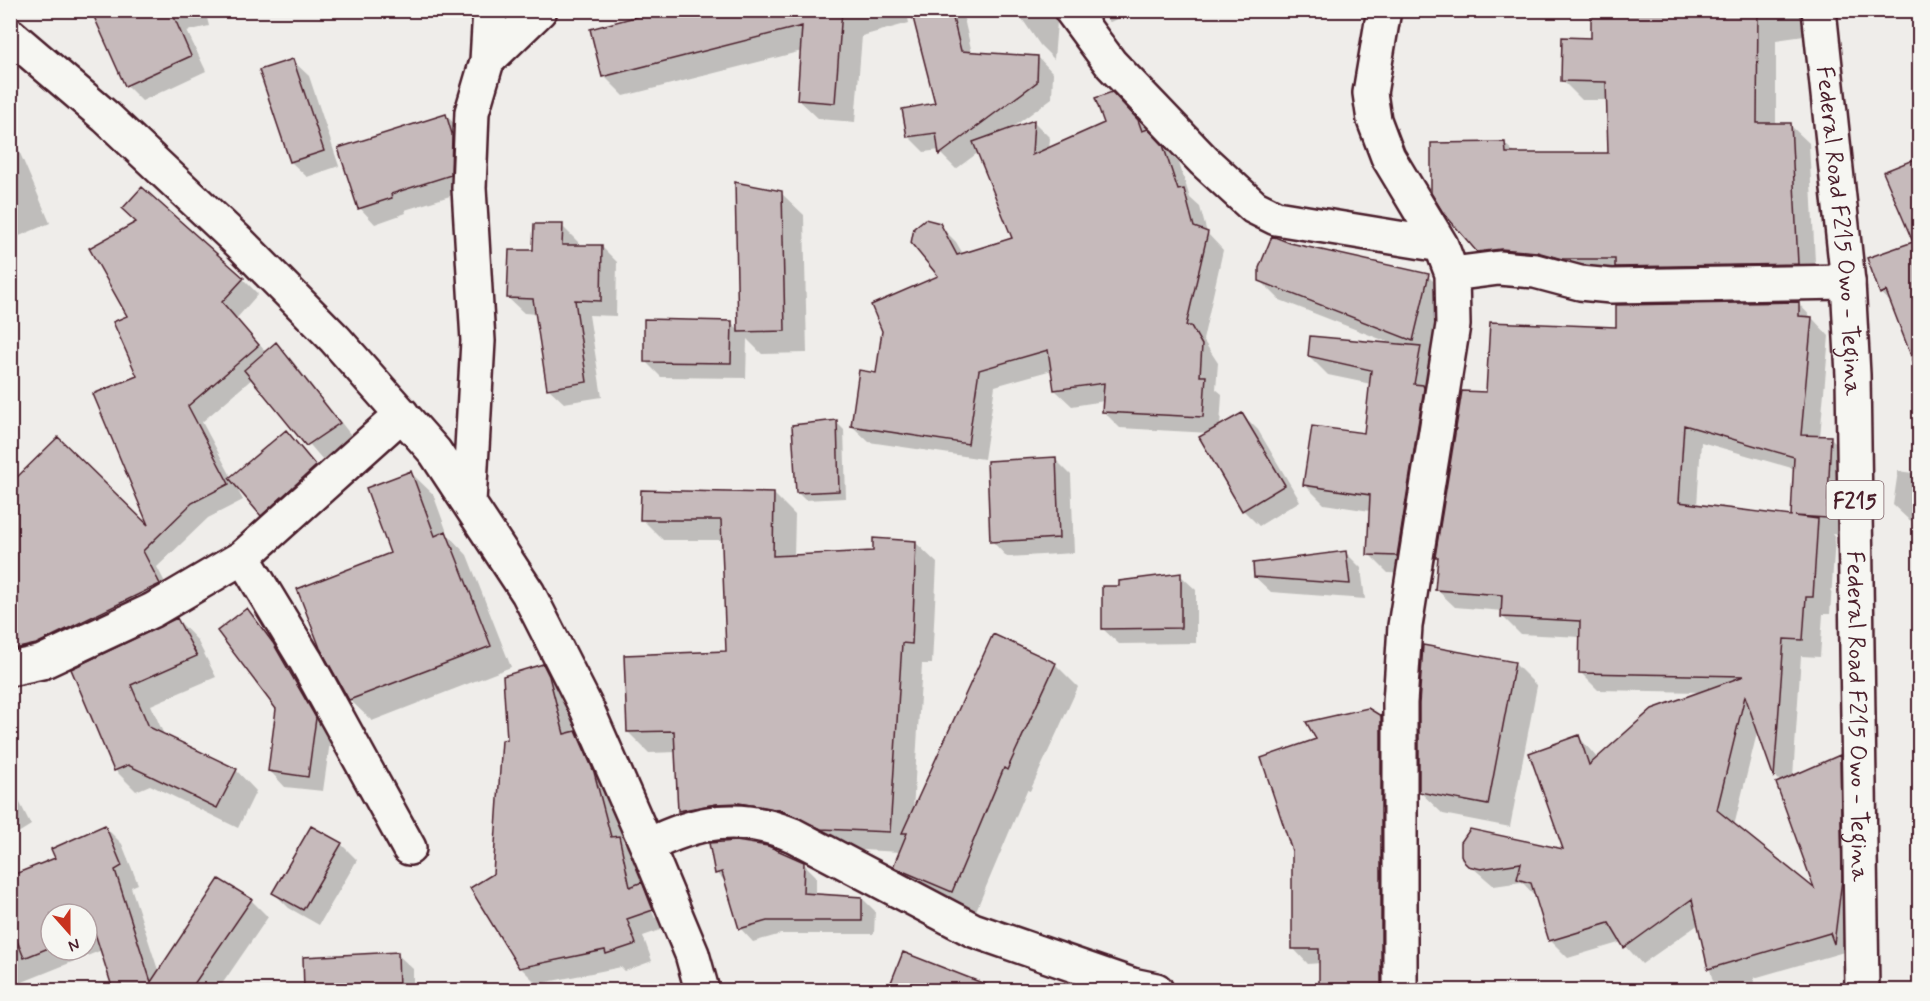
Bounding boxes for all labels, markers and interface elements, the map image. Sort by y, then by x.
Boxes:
street label: Federal Road F215 Owo - Tegina [1808,65,1867,397]
road number: F215 [1826,481,1884,519]
street label: Federal Road F215 Owo - Tegina [1839,551,1874,883]
north arrow [39,902,99,962]
text: N [65,933,83,956]

